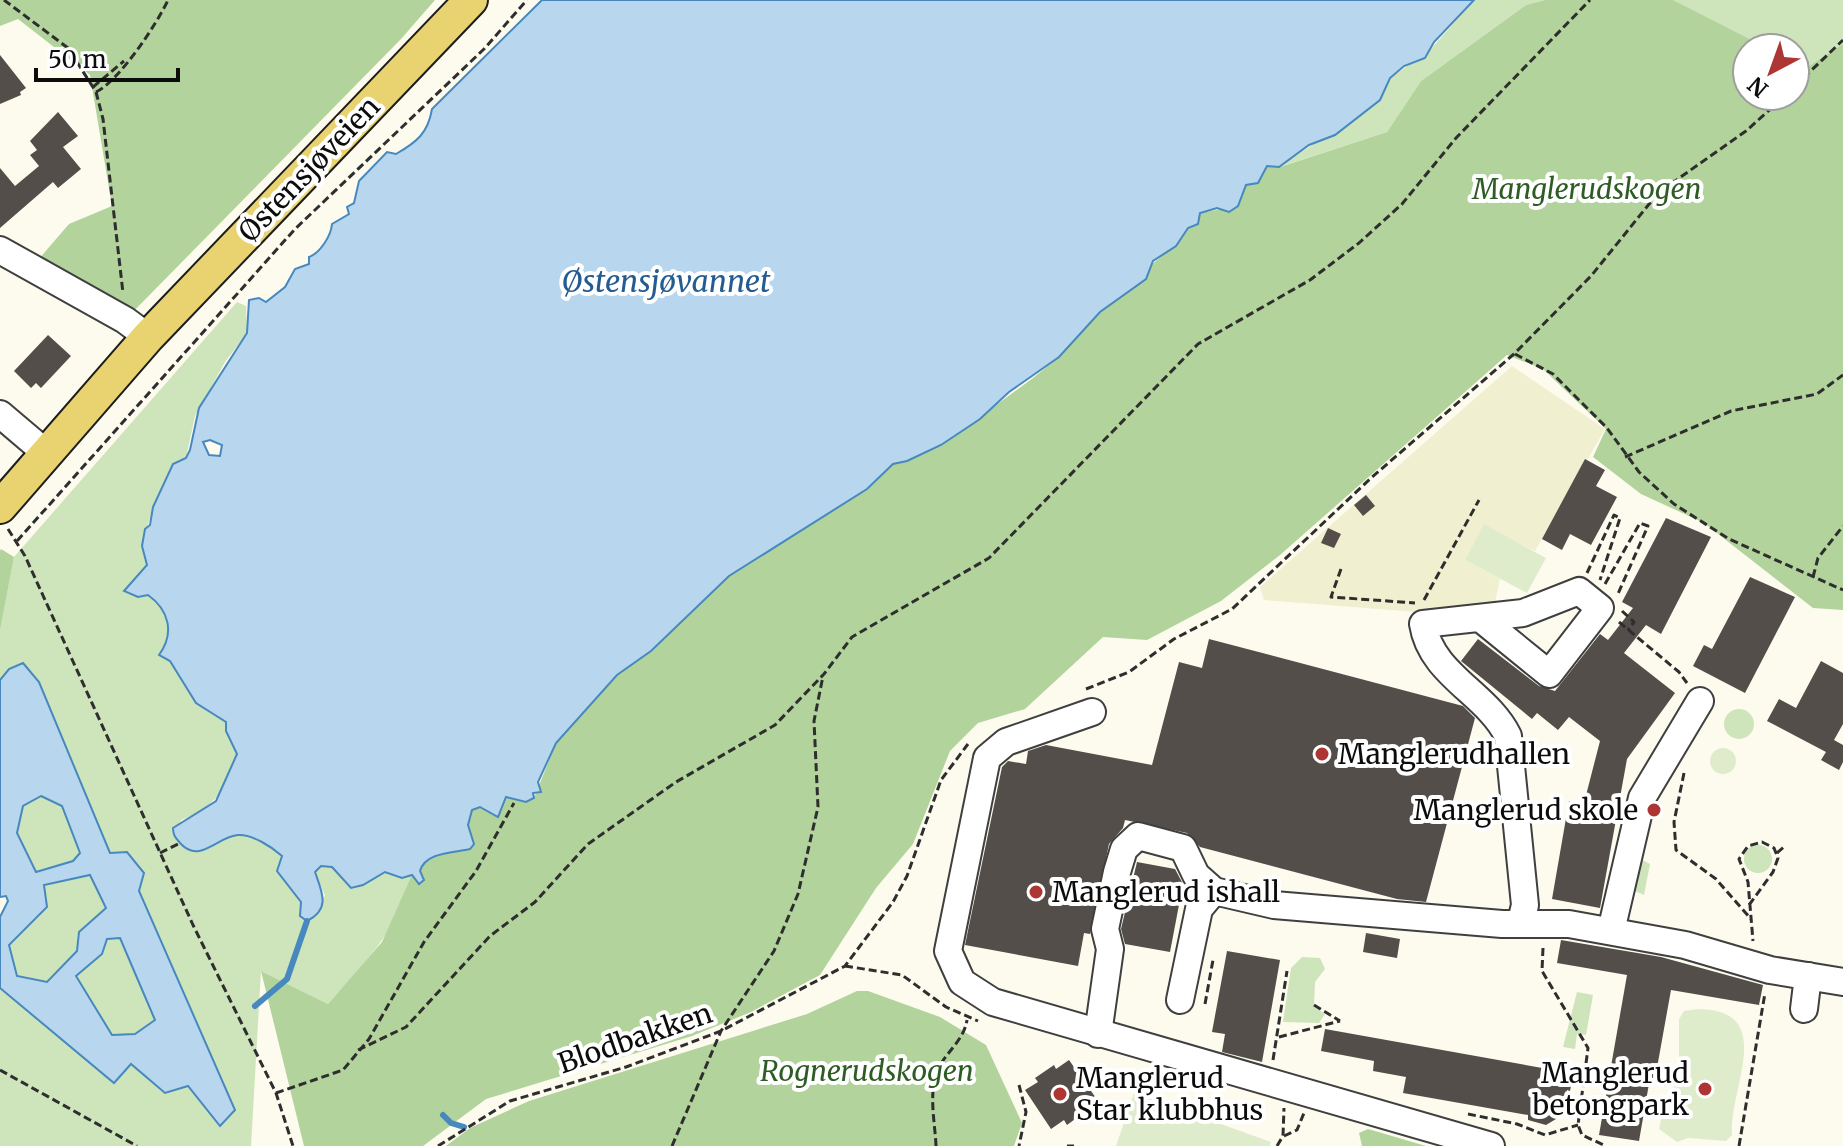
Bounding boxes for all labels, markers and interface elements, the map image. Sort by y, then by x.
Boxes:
scale bar [36,32,178,82]
north arrow [1731,32,1811,112]
text: 50 m [48,44,107,75]
text: N [1742,70,1774,103]
street label: Østensjøveien [231,89,387,249]
park label: Manglerudskogen [1472,171,1701,207]
water label: Østensjøvannet [562,262,771,300]
place label: Manglerudhallen [1338,736,1570,772]
marker: Manglerudhallen [1313,745,1331,763]
place label: Manglerud skole [1414,792,1638,828]
marker: Manglerud skole [1645,801,1663,819]
place label: Manglerud ishall [1052,874,1280,910]
marker: Manglerud ishall [1027,883,1045,901]
street label: Blodbakken [553,995,717,1081]
park label: Rognerudskogen [760,1053,974,1089]
place label: Manglerud betongpark [1531,1055,1689,1123]
place label: Manglerud Star klubbhus [1076,1060,1263,1128]
marker: Manglerud betongpark [1696,1080,1714,1098]
marker: Manglerud Star klubbhus [1051,1085,1069,1103]

